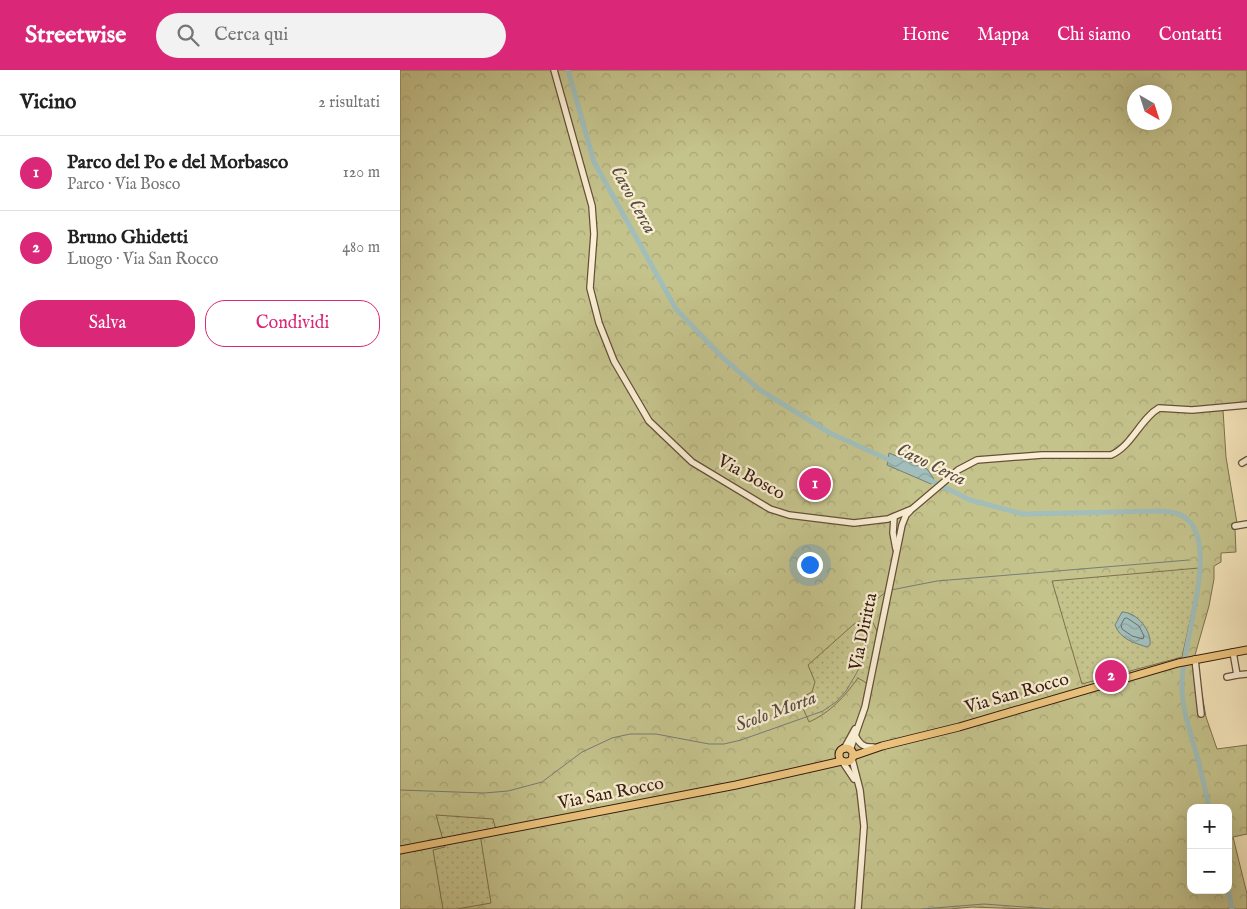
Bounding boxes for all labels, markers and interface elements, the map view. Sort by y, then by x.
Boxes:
search box [156,13,506,58]
text: Streetwise [25,20,126,51]
icon: search [174,21,202,49]
text: Cerca qui [214,23,288,47]
text: Home [902,24,949,47]
text: Mappa [977,24,1029,47]
text: Chi siamo [1057,24,1131,47]
text: Contatti [1159,24,1222,47]
north arrow [1127,85,1172,130]
text: Vicino [20,89,76,116]
text: 2 risultati [318,93,380,113]
text: Parco del Po e del Morbasco [67,151,288,175]
water label: Cavo Cerca [605,162,661,238]
text: 1 [33,163,39,183]
text: 120 m [343,163,380,183]
text: Parco · Via Bosco [67,175,180,195]
text: Bruno Ghidetti [67,226,188,250]
text: 2 [32,238,40,258]
text: 480 m [342,238,380,258]
text: Luogo · Via San Rocco [67,250,218,270]
button: Salva [20,300,195,347]
button: Condividi [205,300,380,347]
water label: Cavo Cerca [892,438,970,492]
street label: Via Bosco [712,450,789,506]
pin: 1 [799,465,831,503]
your location [797,552,823,578]
street label: Via Diritta [844,591,884,674]
pin: 2 [1095,657,1127,695]
street label: Via San Rocco [961,668,1072,720]
water label: Scolo Morta [732,686,820,738]
street label: Via San Rocco [555,772,666,816]
map controls [1187,804,1232,894]
button: + [1187,804,1232,849]
button: − [1187,849,1232,894]

